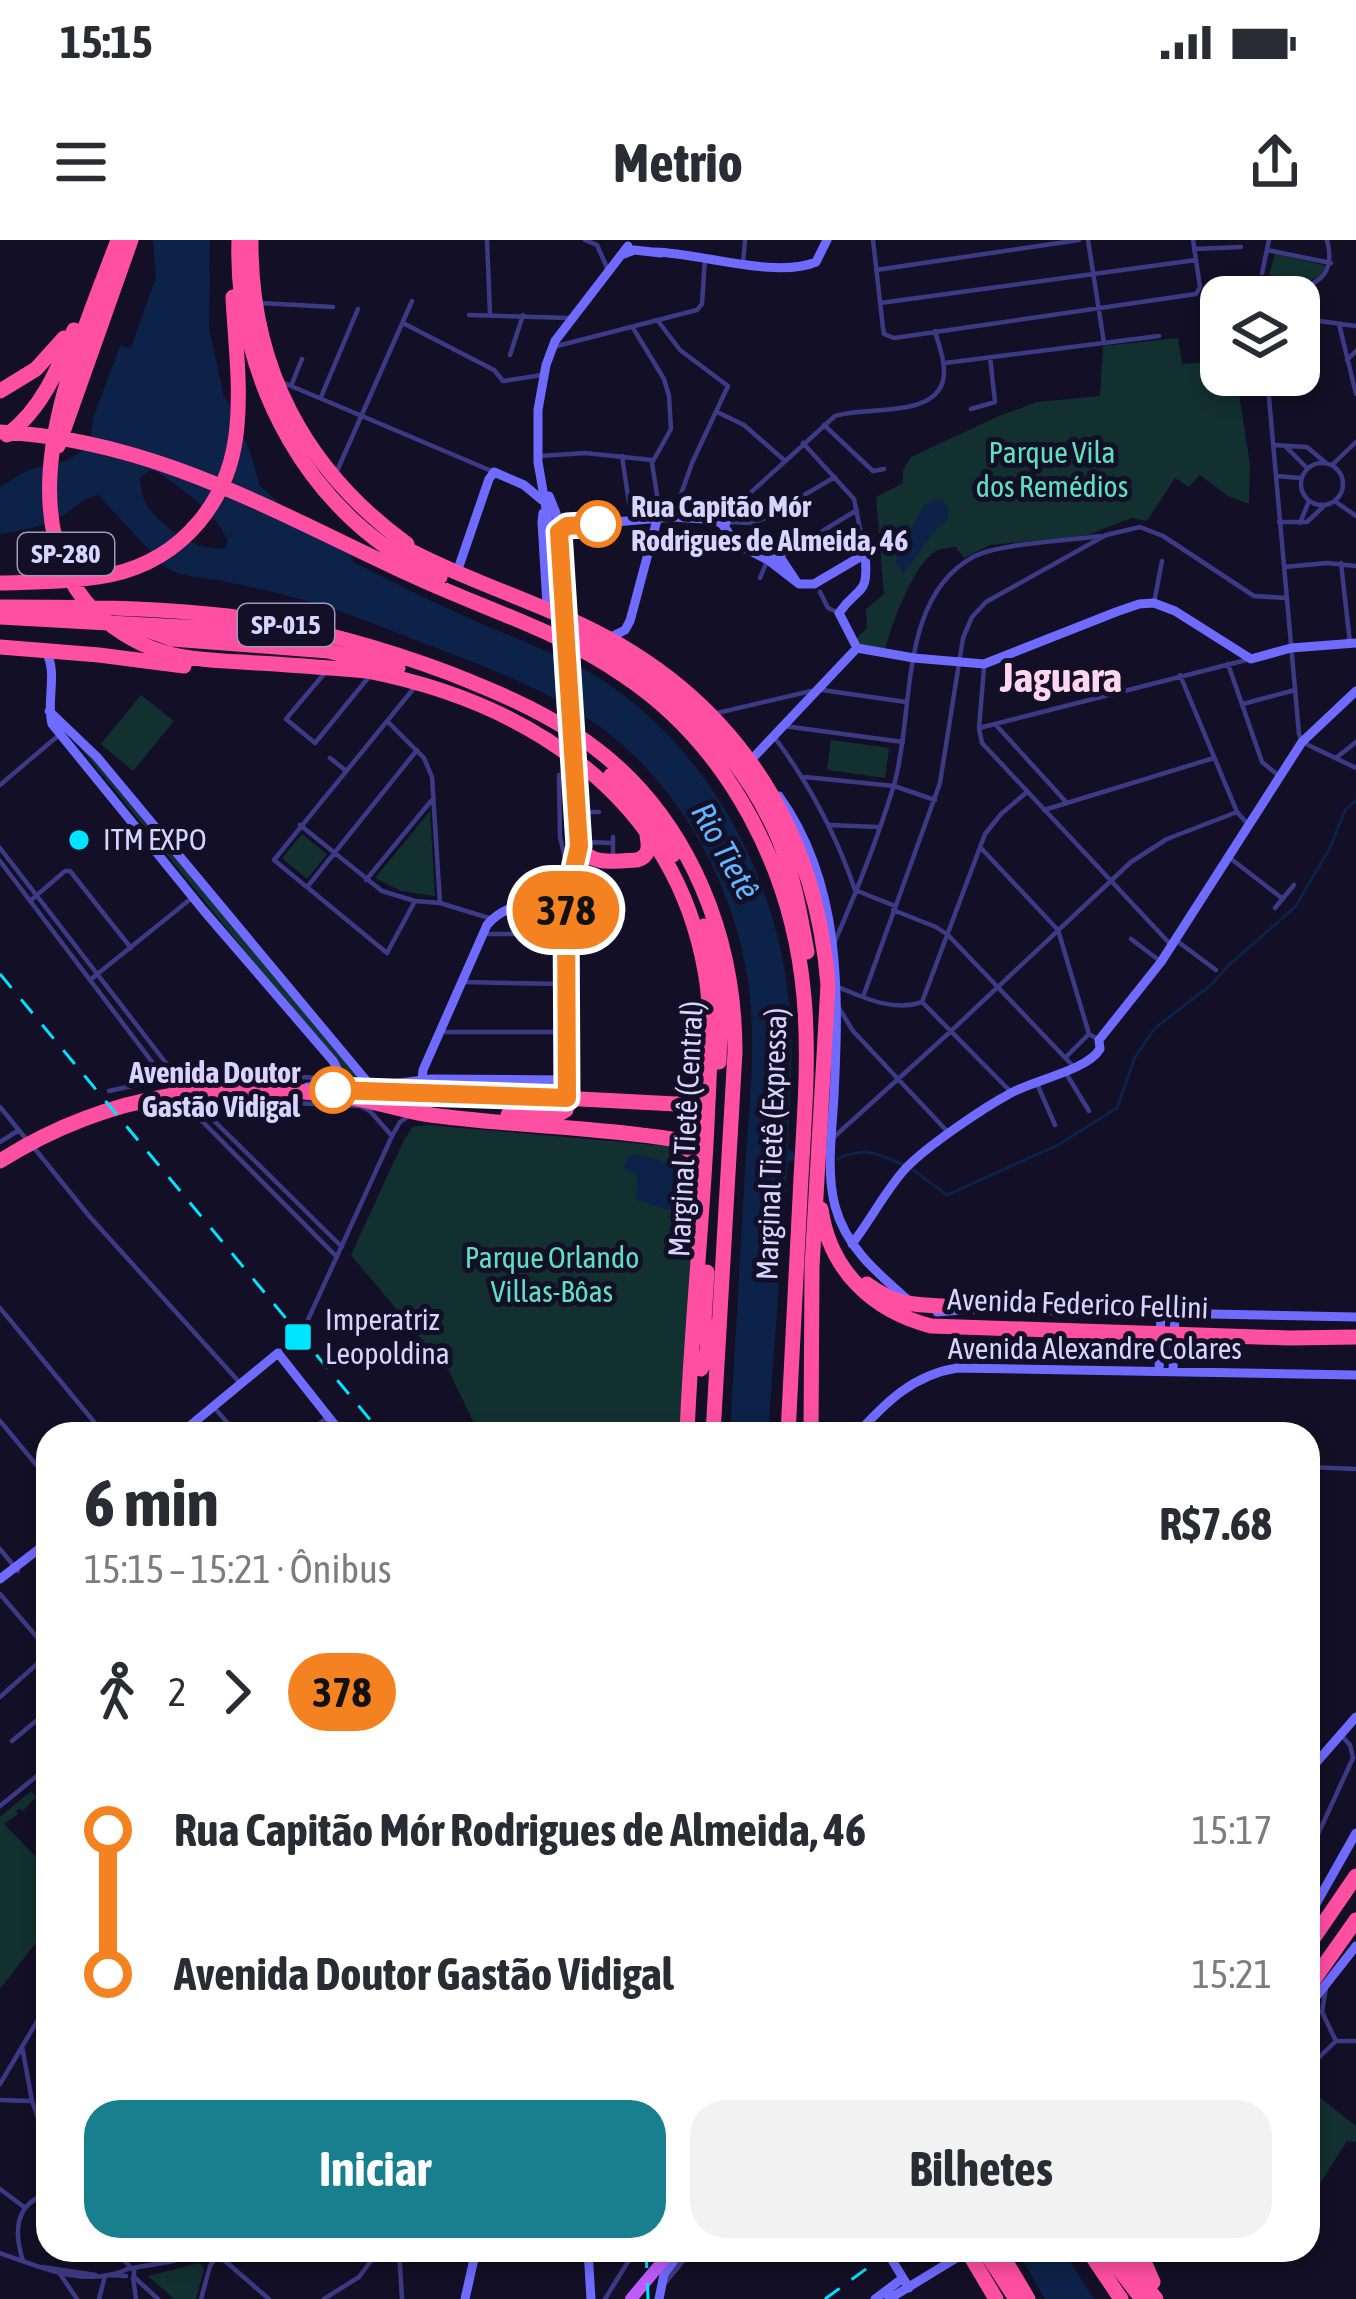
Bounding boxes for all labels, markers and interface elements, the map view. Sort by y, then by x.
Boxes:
text: 15:15 [60,16,153,68]
icon: menu [48,129,114,195]
icon: share [1242,129,1308,195]
text: Metrio [613,132,743,193]
map controls [1200,276,1320,396]
button: layers [1200,276,1320,396]
park label: Parque Vila dos Remédios [976,435,1128,503]
place label: Rua Capitão Mór Rodrigues de Almeida, 46 [631,489,908,557]
marker: Rua Capitão Mór Rodrigues de Almeida, 46 [576,502,620,546]
road number: SP-280 [18,533,114,575]
road number: SP-015 [238,604,334,646]
district label: Jaguara [999,653,1122,701]
water label: Rio Tietê [684,796,768,906]
place label: ITM EXPO [103,822,207,856]
marker: ITM EXPO [66,827,92,853]
line badge: 378 [497,871,635,949]
text: 378 [536,886,596,934]
street label: Marginal Tietê (Central) [661,1000,709,1258]
street label: Marginal Tietê (Expressa) [749,1007,793,1281]
place label: Avenida Doutor Gastão Vidigal [128,1055,301,1123]
marker: Avenida Doutor Gastão Vidigal [311,1068,355,1112]
park label: Parque Orlando Villas-Bôas [465,1240,639,1308]
street label: Avenida Federico Fellini [947,1281,1209,1325]
place label: Imperatriz Leopoldina [325,1302,450,1370]
marker: Imperatriz Leopoldina [282,1321,314,1353]
street label: Avenida Alexandre Colares [948,1331,1242,1365]
text: 6 min [84,1464,219,1540]
text: R$7.68 [1159,1498,1272,1550]
text: 15:15 – 15:21 · Ônibus [84,1547,392,1591]
icon: walk [84,1659,150,1725]
icon: forward [204,1659,270,1725]
text: 378 [312,1668,372,1716]
text: 2 [168,1670,186,1714]
text: Rua Capitão Mór Rodrigues de Almeida, 46 [174,1804,866,1856]
text: 15:17 [1192,1808,1272,1852]
text: Avenida Doutor Gastão Vidigal [174,1948,674,2000]
text: 15:21 [1192,1952,1272,1996]
button: Iniciar [84,2100,666,2238]
button: Bilhetes [690,2100,1272,2238]

